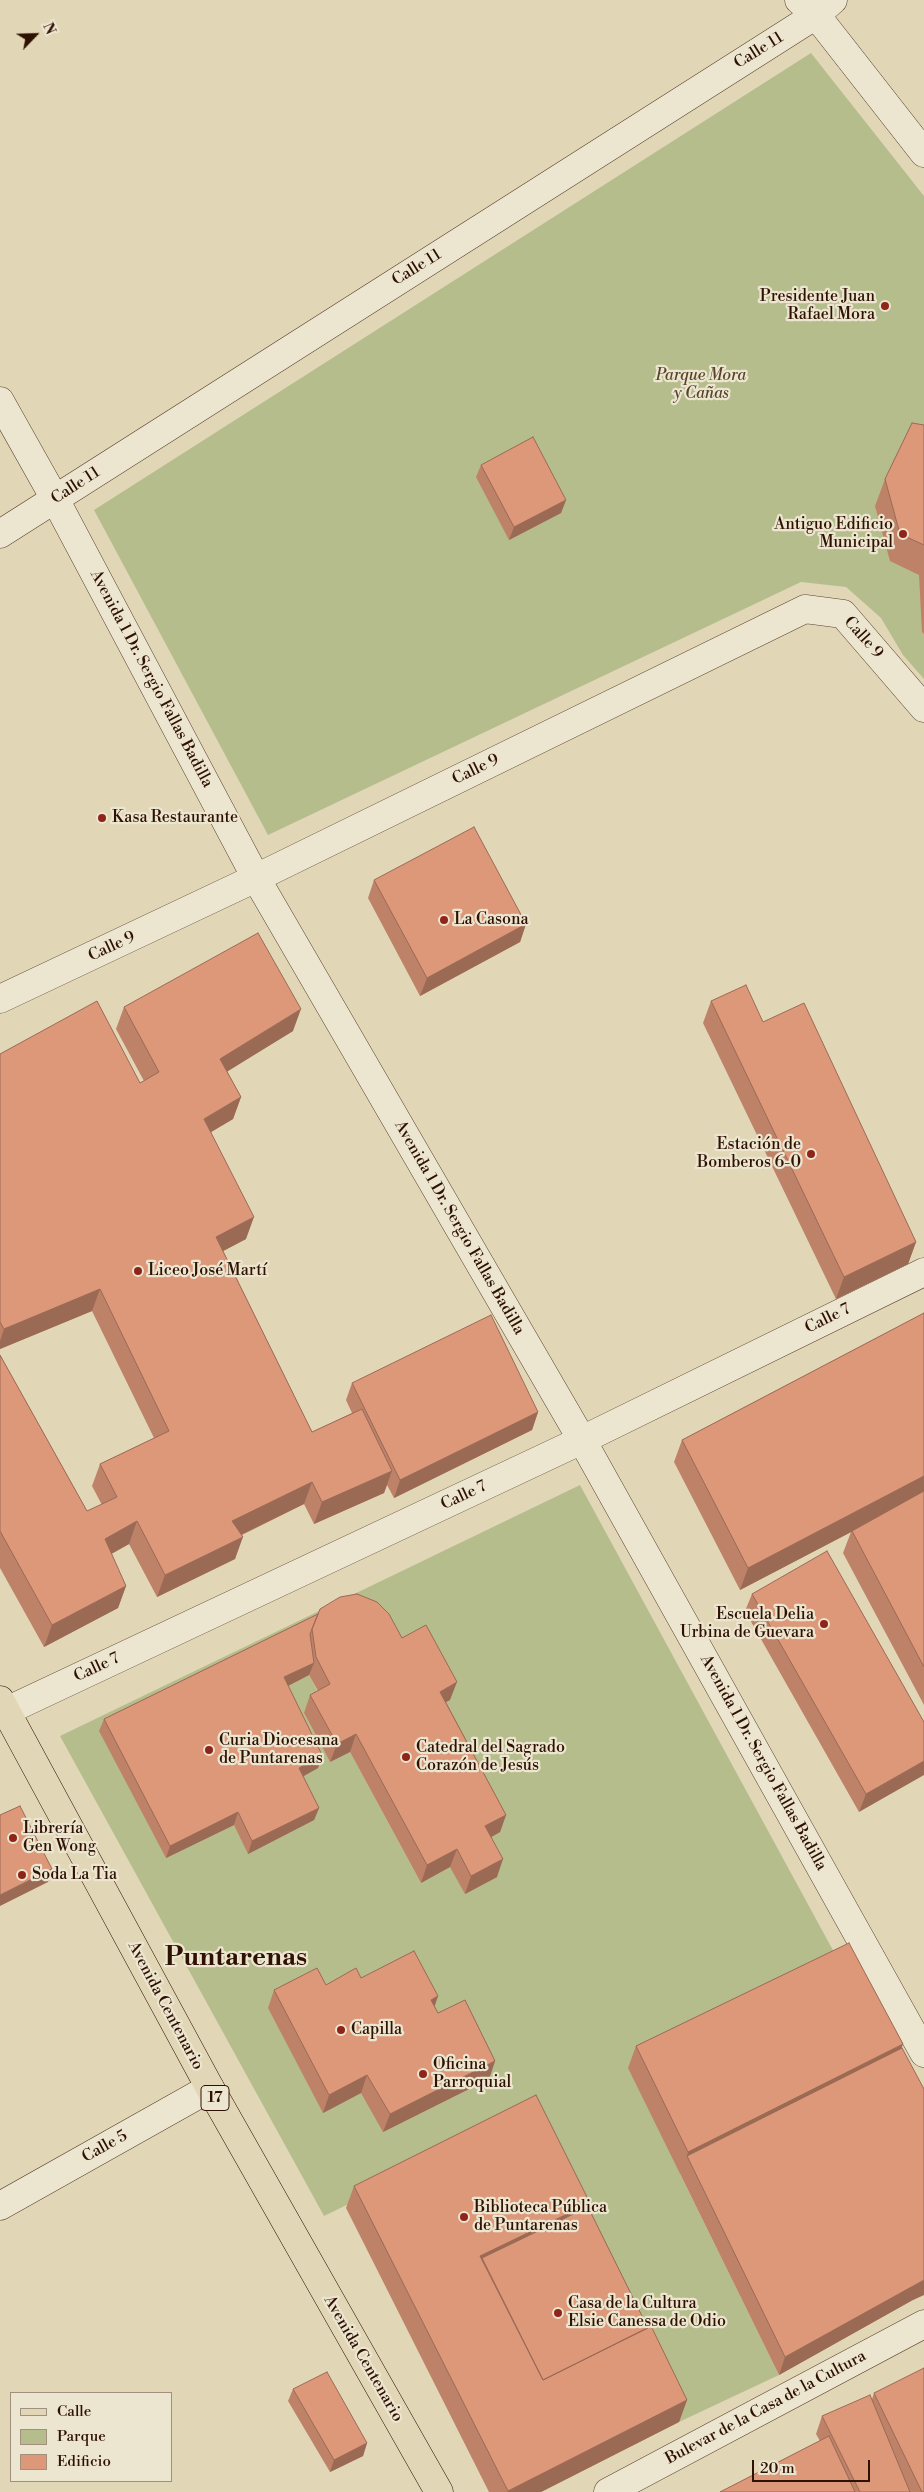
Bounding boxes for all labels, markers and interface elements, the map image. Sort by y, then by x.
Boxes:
north arrow [10,10,60,60]
text: N [38,20,59,38]
street label: Calle 11 [731,28,787,74]
street label: Calle 11 [389,245,445,291]
place label: Presidente Juan Rafael Mora [760,287,875,325]
marker: Presidente Juan Rafael Mora [879,300,891,312]
park label: Parque Mora y Cañas [656,366,746,404]
street label: Calle 11 [48,463,104,509]
place label: Antiguo Edificio Municipal [774,515,893,553]
marker: Antiguo Edificio Municipal [897,528,909,540]
street label: Avenida 1 Dr. Sergio Fallas Badilla [85,567,217,791]
street label: Calle 9 [839,613,887,663]
street label: Calle 9 [449,750,503,790]
place label: Kasa Restaurante [112,808,238,828]
marker: Kasa Restaurante [96,812,108,824]
place label: La Casona [454,910,529,930]
marker: La Casona [438,914,450,926]
street label: Calle 9 [85,928,139,966]
street label: Avenida 1 Dr. Sergio Fallas Badilla [390,1118,528,1338]
place label: Estación de Bomberos 6-0 [697,1135,801,1173]
marker: Estación de Bomberos 6-0 [805,1148,817,1160]
place label: Liceo José Martí [148,1261,267,1281]
marker: Liceo José Martí [132,1265,144,1277]
street label: Calle 7 [802,1300,854,1338]
street label: Calle 7 [438,1477,490,1515]
place label: Escuela Delia Urbina de Guevara [680,1605,814,1643]
marker: Escuela Delia Urbina de Guevara [818,1618,830,1630]
street label: Calle 7 [71,1649,123,1687]
street label: Avenida 1 Dr. Sergio Fallas Badilla [696,1652,830,1874]
place label: Curia Diocesana de Puntarenas [219,1731,339,1769]
place label: Catedral del Sagrado Corazón de Jesús [416,1738,565,1776]
marker: Curia Diocesana de Puntarenas [203,1744,215,1756]
marker: Catedral del Sagrado Corazón de Jesús [400,1751,412,1763]
place label: Librería Gen Wong [23,1819,96,1857]
marker: Librería Gen Wong [7,1832,19,1844]
place label: Soda La Tia [32,1865,117,1885]
marker: Soda La Tia [16,1869,28,1881]
street label: Avenida Centenario [123,1939,207,2073]
district label: Puntarenas [165,1943,307,1975]
place label: Capilla [351,2020,402,2040]
marker: Capilla [335,2024,347,2036]
place label: Oficina Parroquial [433,2055,511,2093]
marker: Oficina Parroquial [417,2068,429,2080]
road number: 17 [201,2086,229,2110]
street label: Calle 5 [79,2127,131,2167]
place label: Biblioteca Pública de Puntarenas [474,2198,607,2236]
marker: Biblioteca Pública de Puntarenas [458,2211,470,2223]
street label: Avenida Centenario [319,2292,407,2426]
place label: Casa de la Cultura Elsie Canessa de Odio [568,2294,726,2332]
marker: Casa de la Cultura Elsie Canessa de Odio [552,2307,564,2319]
street label: Bulevar de la Casa de la Cultura [662,2347,870,2469]
legend [10,2392,172,2482]
text: Calle [57,2402,91,2421]
text: Parque [57,2427,106,2446]
scale bar [754,2450,872,2482]
text: Edificio [57,2452,111,2471]
text: 20 m [760,2459,795,2478]

